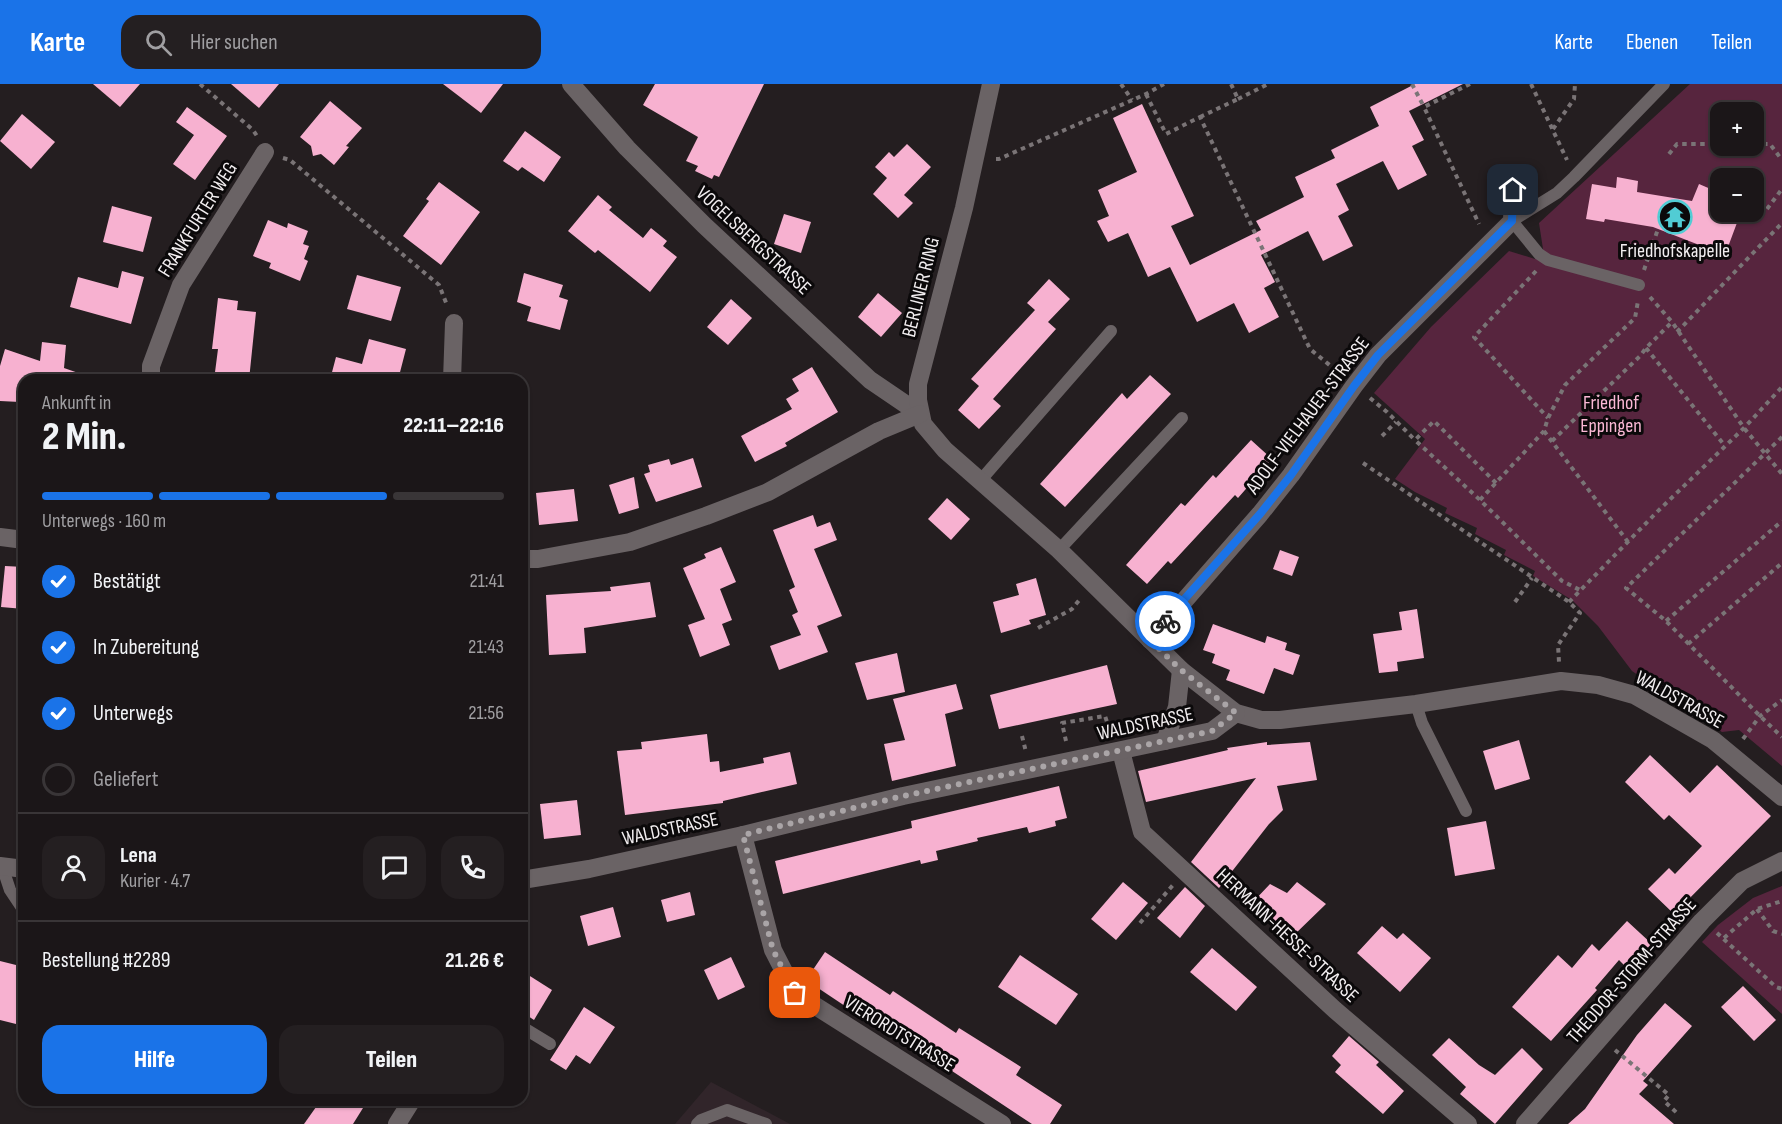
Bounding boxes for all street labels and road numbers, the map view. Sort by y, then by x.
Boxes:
street label: FRANKFURTER WEG [153,158,243,281]
street label: VOGELSBERGSTRASSE [691,181,816,300]
street label: BERLINER RING [897,235,945,340]
street label: ADOLF-VIELHAUER-STRASSE [1240,332,1375,500]
street label: WALDSTRASSE [1631,666,1728,734]
street label: WALDSTRASSE [1095,702,1195,746]
street label: WALDSTRASSE [620,807,720,851]
street label: HERMANN-HESSE-STRASSE [1211,864,1363,1008]
street label: THEODOR-STORM-STRASSE [1562,893,1702,1048]
street label: VIERORDTSTRASSE [840,990,959,1077]

